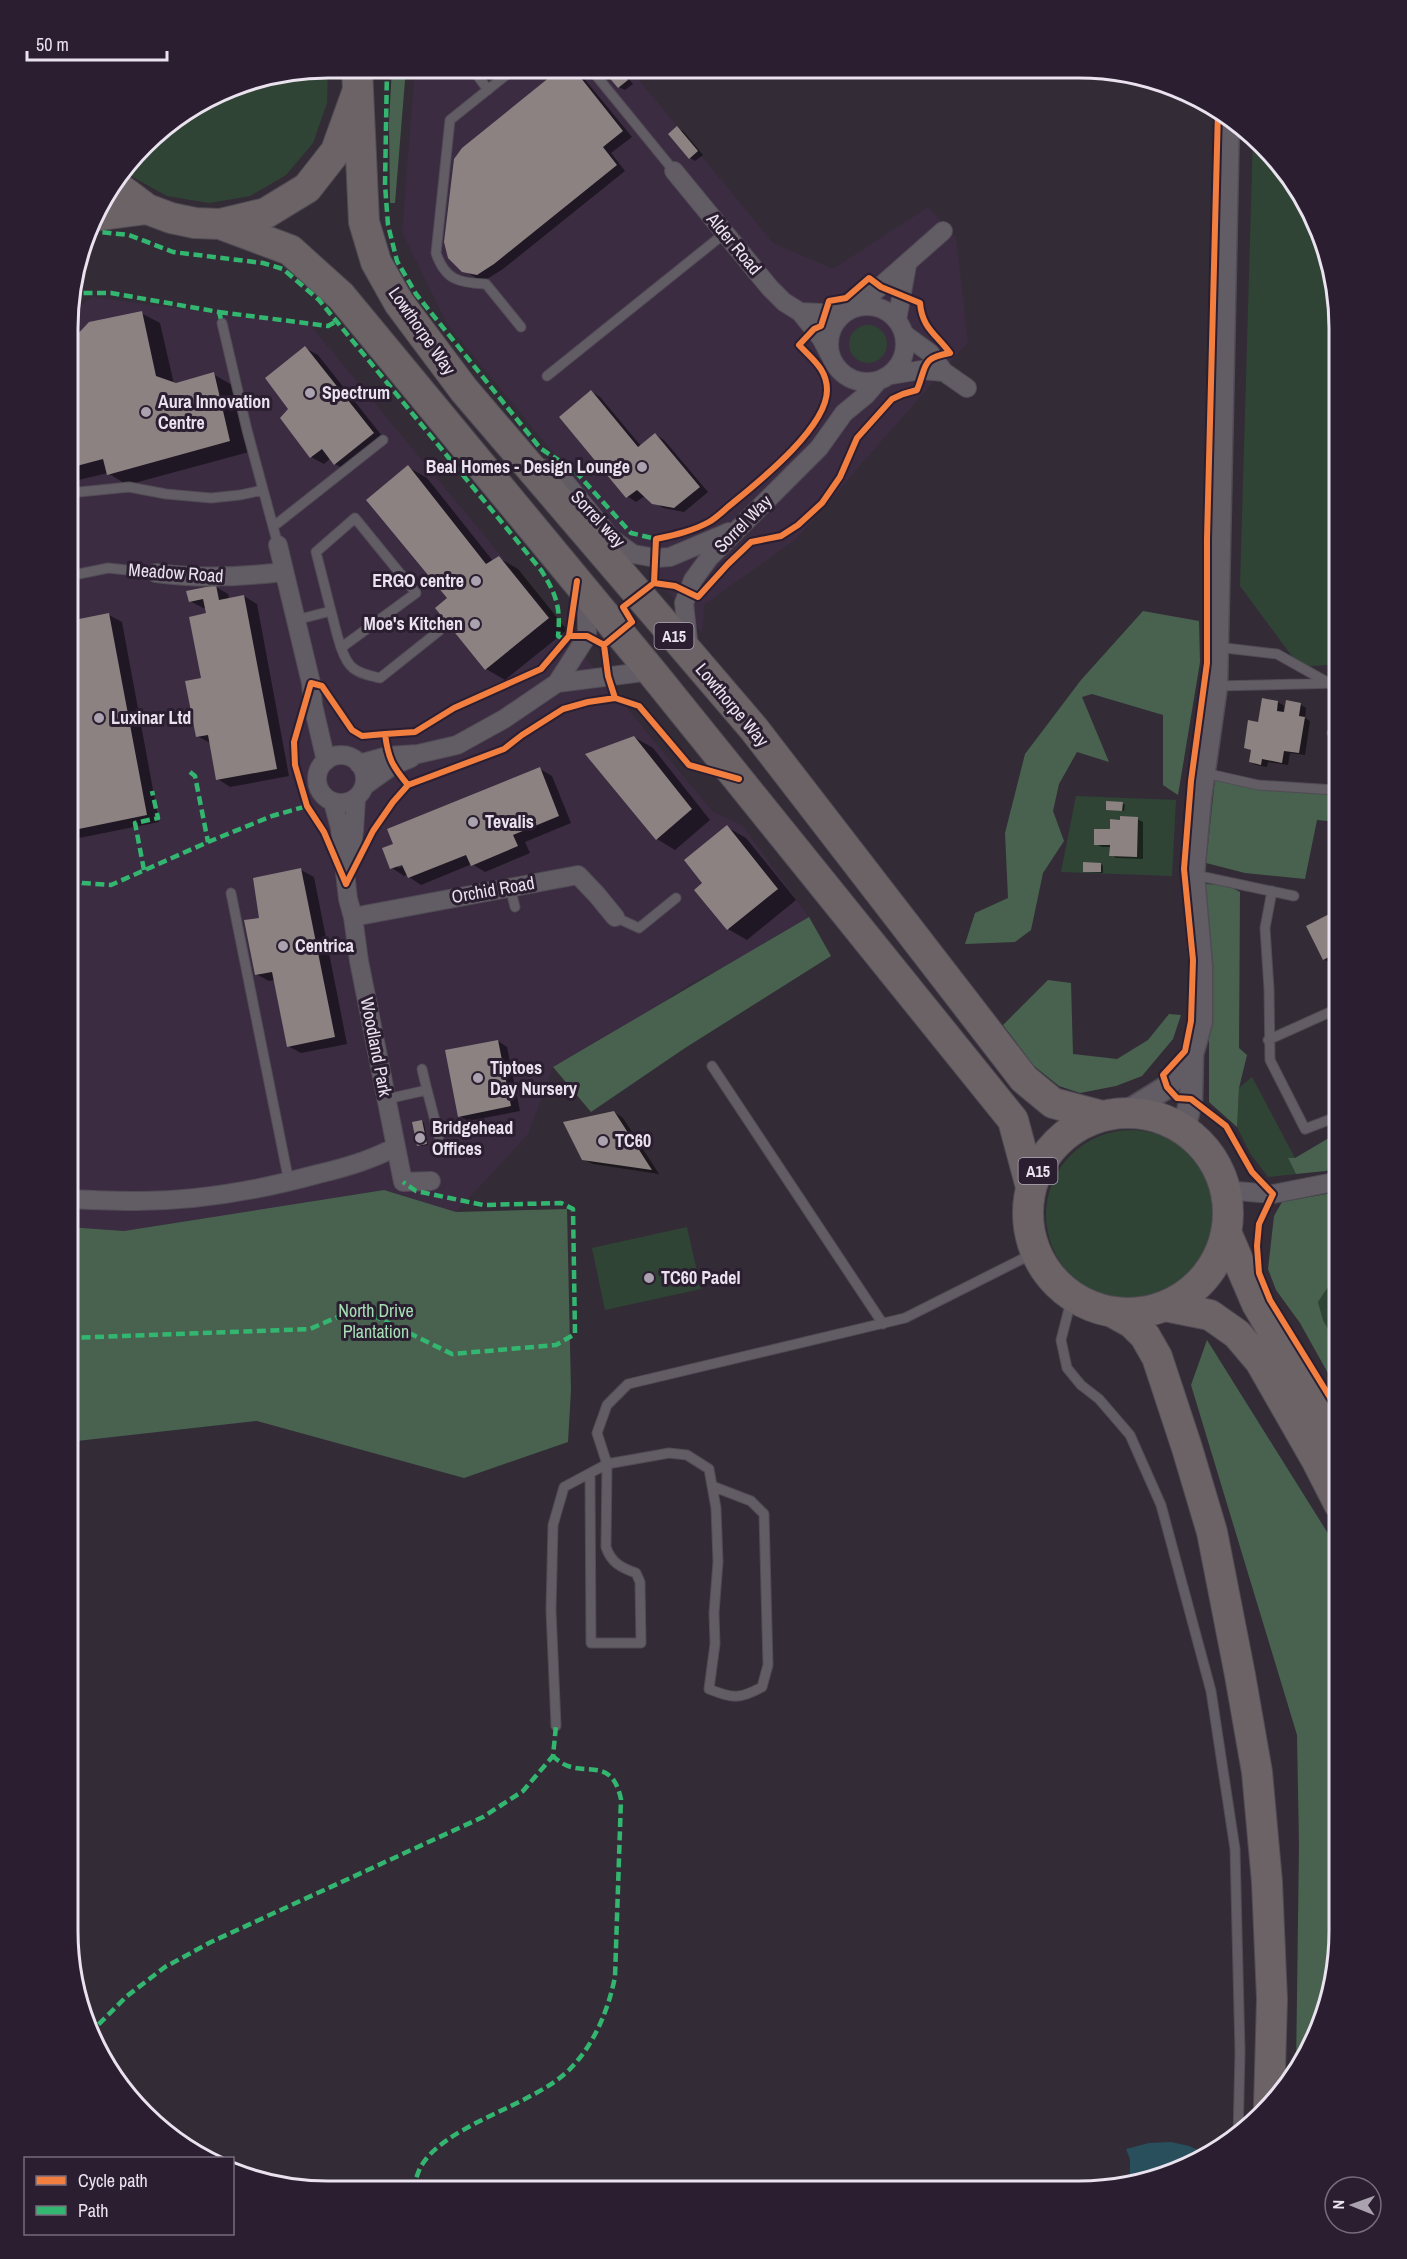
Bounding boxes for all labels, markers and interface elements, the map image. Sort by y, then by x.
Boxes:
scale bar [27,24,166,62]
text: 50 m [36,32,69,57]
street label: Alder Road [700,207,768,280]
street label: Lowthorpe Way [383,282,462,380]
place label: Spectrum [322,380,390,405]
marker: Spectrum [303,386,317,400]
place label: Aura Innovation Centre [158,389,270,435]
marker: Aura Innovation Centre [139,405,153,419]
place label: Beal Homes - Design Lounge [426,454,630,479]
marker: Beal Homes - Design Lounge [635,460,649,474]
street label: Sorrel way [565,485,632,553]
street label: Sorrel Way [708,489,778,558]
street label: Meadow Road [128,557,224,588]
place label: ERGO centre [372,568,464,593]
marker: ERGO centre [469,574,483,588]
place label: Moe's Kitchen [364,611,463,636]
marker: Moe's Kitchen [468,617,482,631]
road number: A15 [654,623,694,649]
street label: Lowthorpe Way [690,658,775,752]
place label: Luxinar Ltd [111,705,191,730]
marker: Luxinar Ltd [92,711,106,725]
place label: Tevalis [485,809,534,834]
marker: Tevalis [466,815,480,829]
street label: Orchid Road [450,870,536,909]
place label: Centrica [295,933,355,958]
marker: Centrica [276,939,290,953]
street label: Woodland Park [355,995,398,1099]
place label: Tiptoes Day Nursery [490,1055,578,1101]
marker: Tiptoes Day Nursery [471,1071,485,1085]
place label: Bridgehead Offices [432,1115,513,1161]
place label: TC60 [615,1128,651,1153]
marker: Bridgehead Offices [413,1131,427,1145]
marker: TC60 [596,1134,610,1148]
road number: A15 [1018,1158,1058,1184]
place label: TC60 Padel [661,1265,741,1290]
marker: TC60 Padel [642,1271,656,1285]
park label: North Drive Plantation [338,1298,414,1344]
legend [24,2157,234,2235]
text: Cycle path [78,2168,148,2193]
north arrow [1323,2175,1383,2235]
text: Path [78,2198,108,2223]
text: N [1327,2200,1349,2210]

